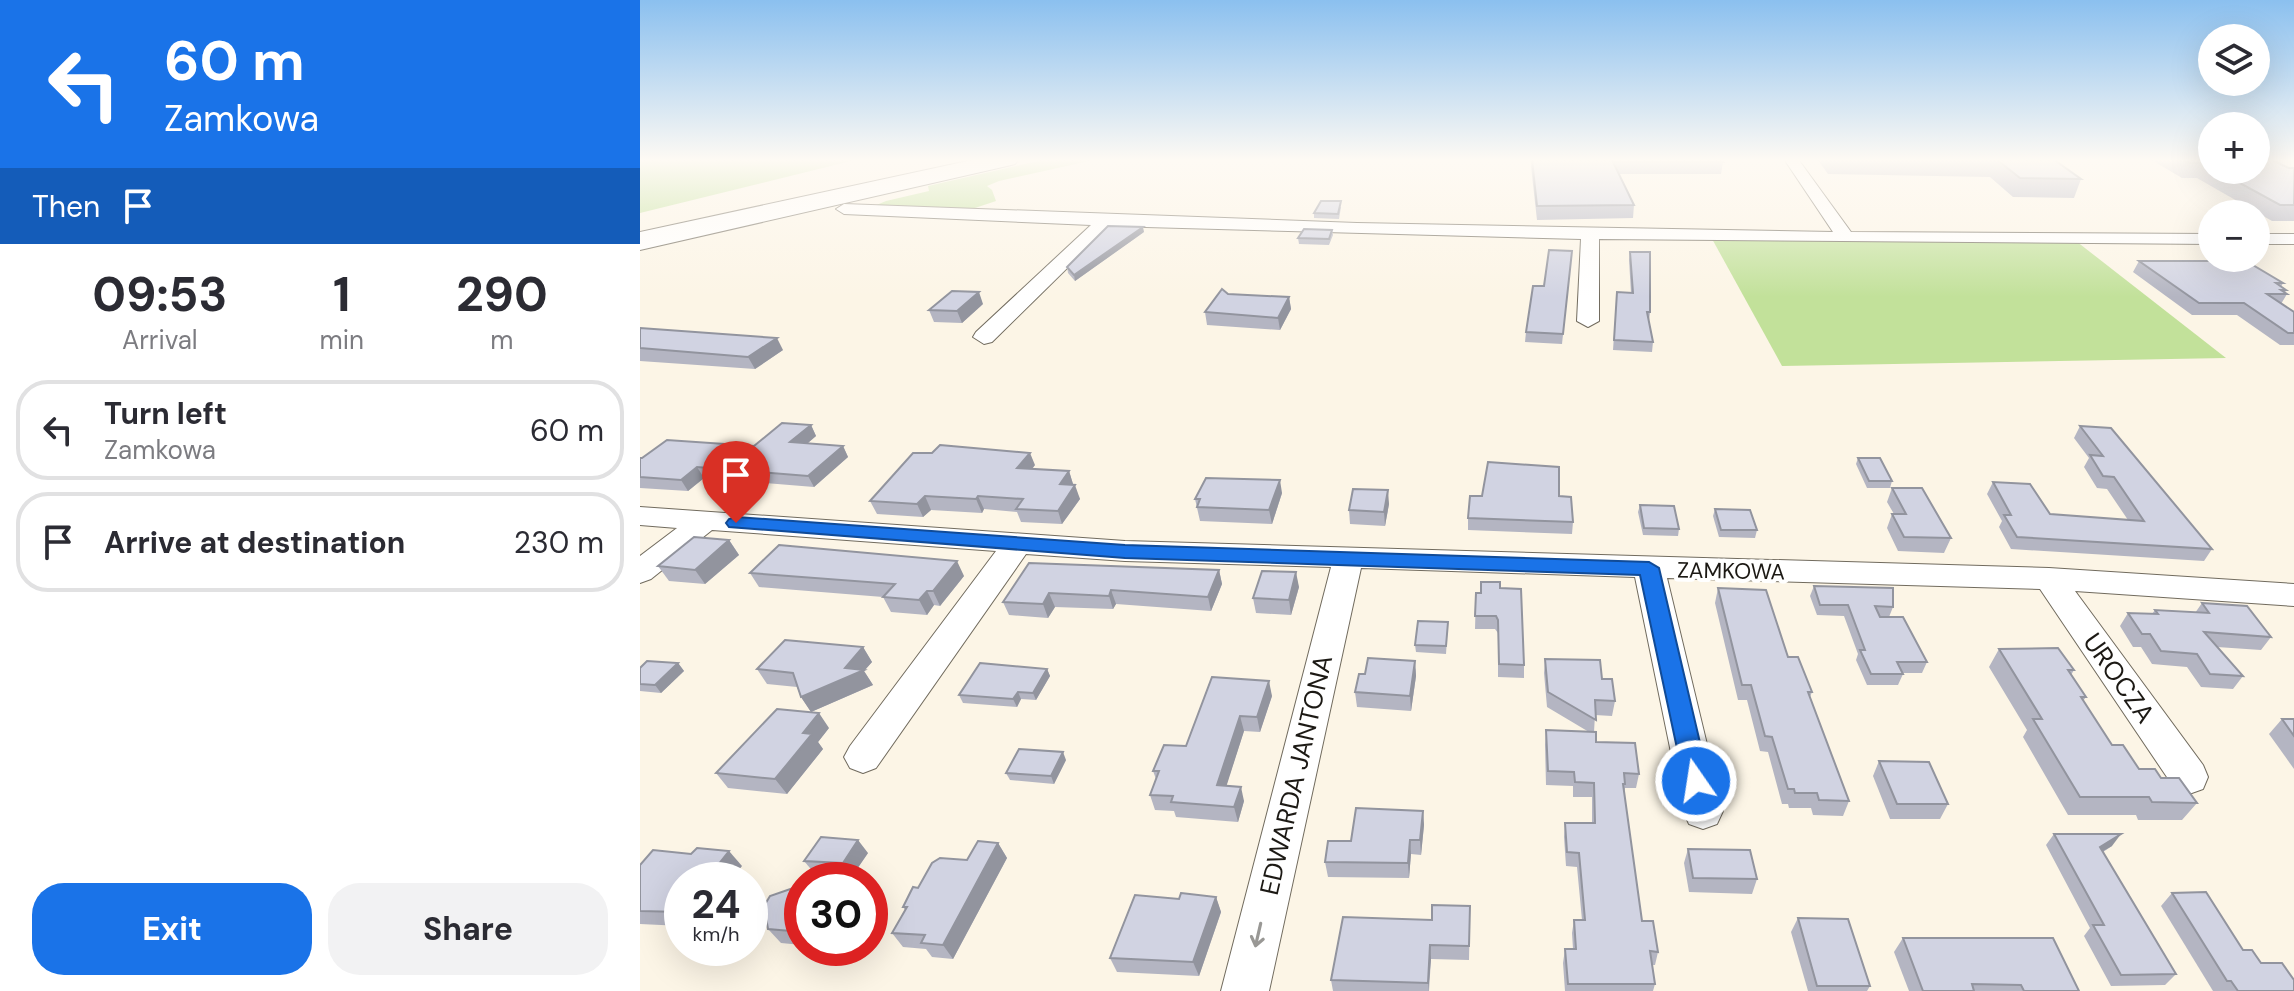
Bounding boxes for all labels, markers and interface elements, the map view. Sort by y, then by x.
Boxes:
text: 60 m [164,24,305,97]
map controls [2198,24,2270,272]
button: layers [2198,24,2270,96]
icon: left [32,32,136,136]
text: Zamkowa [164,95,319,142]
button: + [2198,112,2270,184]
icon: arrive [116,184,160,228]
text: Then [32,187,100,226]
button: − [2198,200,2270,272]
text: 09:53 [92,263,227,326]
text: 1 [333,263,350,326]
text: 290 [456,263,548,326]
text: Arrival [122,323,198,357]
text: min [320,323,364,357]
text: m [490,323,514,357]
text: Turn left [104,394,227,433]
icon: left [36,408,80,452]
text: 60 m [530,411,604,450]
text: Zamkowa [104,433,216,467]
pin [702,441,770,523]
icon: arrive [714,453,758,497]
icon: arrive [36,520,80,564]
text: Arrive at destination [104,523,405,562]
text: 230 m [514,523,604,562]
street label: ZAMKOWA [1677,556,1785,586]
street label: UROCZA [2076,626,2162,730]
street label: EDWARDA JANTONA [1252,652,1340,898]
position arrow [1654,739,1738,823]
speed limit sign: 30 [784,862,888,966]
text: 24 [692,878,740,930]
button: Exit [32,883,312,975]
button: Share [328,883,608,975]
text: km/h [692,921,740,947]
one-way arrow [1250,922,1265,947]

